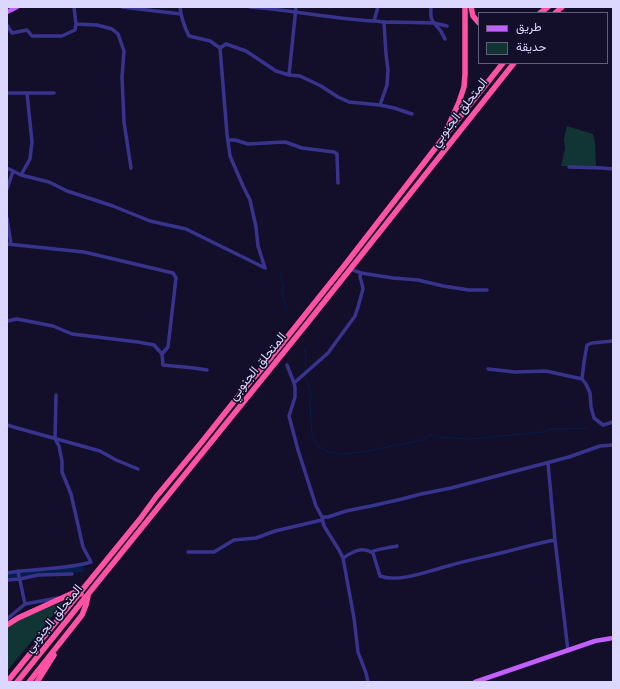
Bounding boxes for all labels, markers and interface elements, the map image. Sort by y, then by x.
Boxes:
legend [478,12,608,64]
text: طريق [516,20,541,34]
text: حديقة [516,40,546,54]
street label: المتحلق الجنوبي [428,75,492,151]
street label: المتحلق الجنوبي [226,330,290,404]
street label: المتحلق الجنوبي [22,582,86,656]

